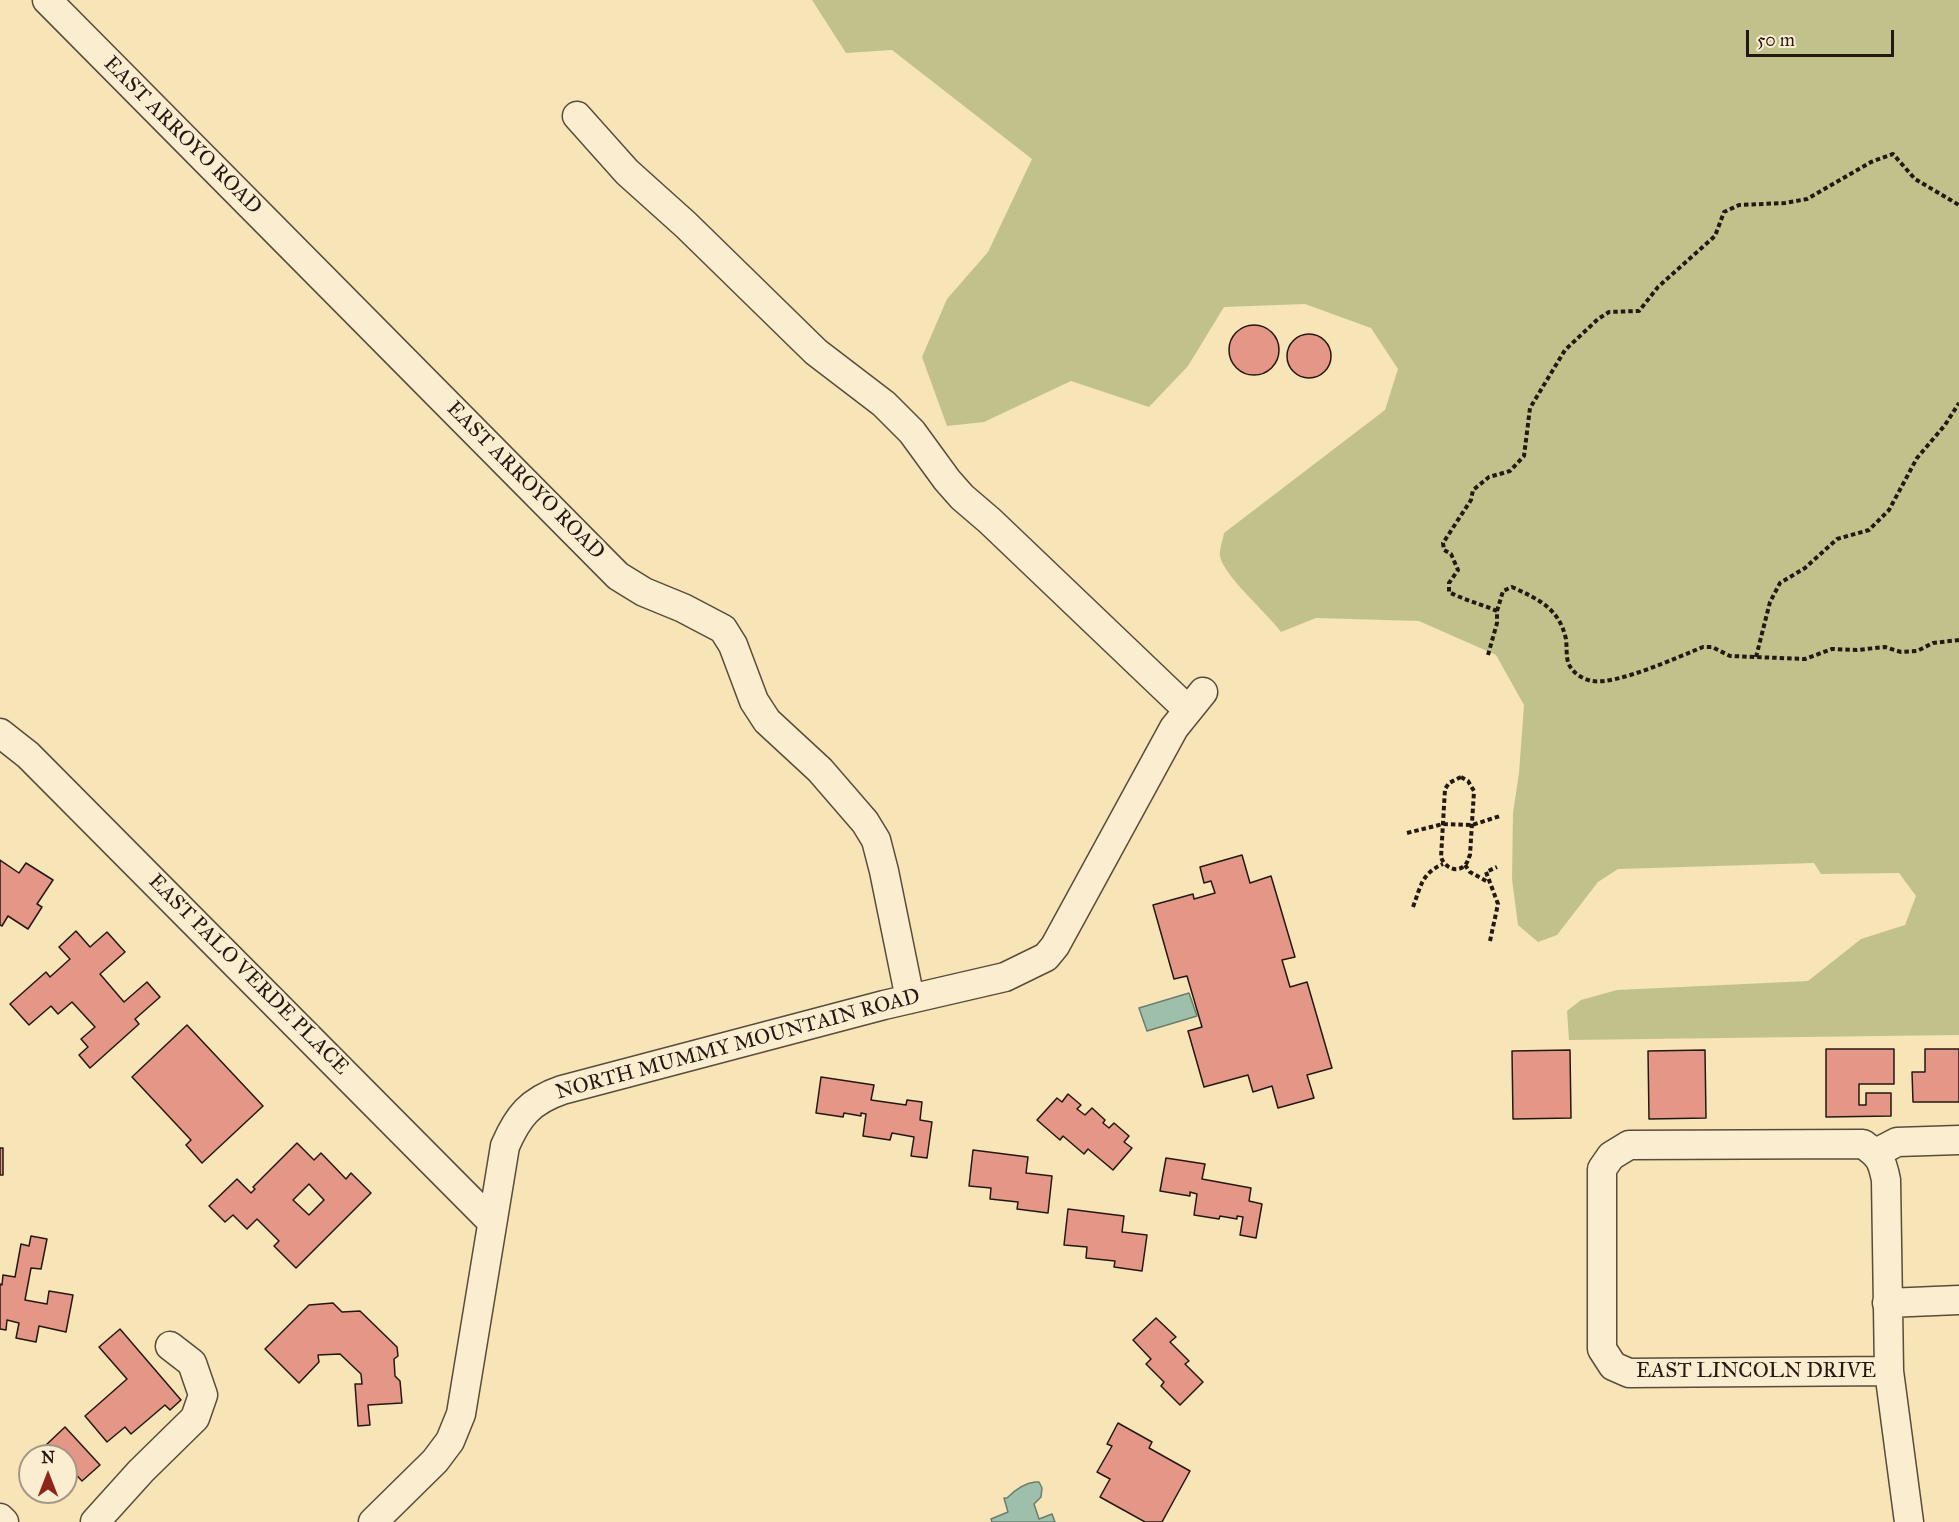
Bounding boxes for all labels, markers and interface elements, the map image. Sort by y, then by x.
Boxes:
scale bar [1749,18,1898,56]
text: 50 m [1757,29,1795,51]
street label: EAST ARROYO ROAD [98,52,266,220]
street label: EAST ARROYO ROAD [441,397,609,565]
street label: EAST PALO VERDE PLACE [142,869,354,1081]
street label: NORTH MUMMY MOUNTAIN ROAD [553,984,923,1106]
street label: EAST LINCOLN DRIVE [1636,1359,1876,1385]
north arrow [18,1444,78,1504]
text: N [41,1448,55,1467]

